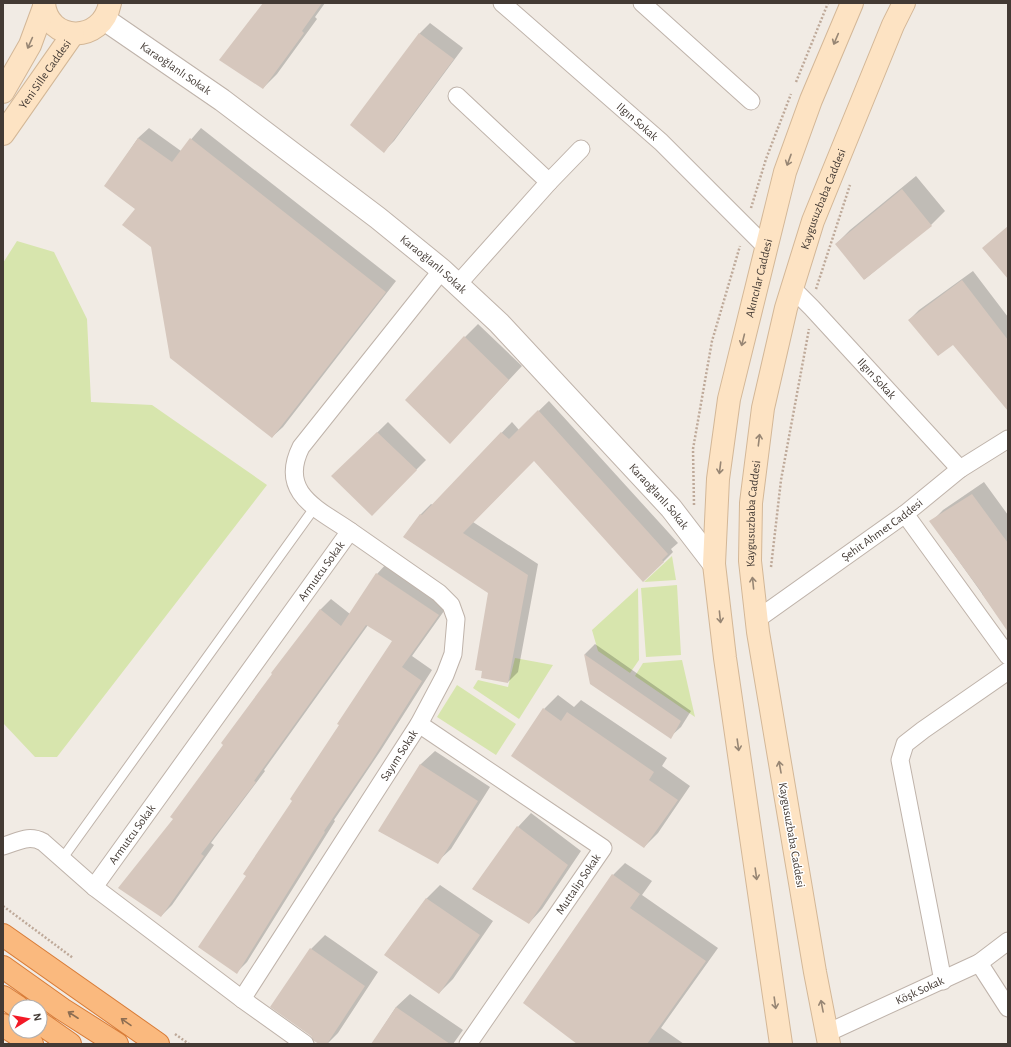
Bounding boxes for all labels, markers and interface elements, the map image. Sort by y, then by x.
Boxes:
one-way arrow [832,32,839,44]
street label: Yeni Sille Caddesi [17,37,73,111]
one-way arrow [26,37,33,49]
street label: Karaoğlanlı Sokak [138,40,214,97]
street label: Ilgın Sokak [614,100,661,143]
street label: Kaygusuzbaba Caddesi [799,147,848,251]
one-way arrow [785,153,792,166]
street label: Karaoğlanlı Sokak [398,233,469,296]
street label: Akıncılar Caddesi [743,238,774,319]
one-way arrow [739,333,746,346]
street label: Ilgın Sokak [855,356,899,402]
one-way arrow [755,434,763,447]
street label: Kaygusuzbaba Caddesi [744,460,762,568]
street label: Karaoğlanlı Sokak [627,461,691,532]
one-way arrow [716,461,724,474]
street label: Şehit Ahmet Caddesi [839,496,925,563]
street label: Armutcu Sokak [296,539,347,603]
one-way arrow [749,577,757,590]
one-way arrow [716,610,724,623]
street label: Sayım Sokak [378,727,420,783]
one-way arrow [734,739,742,752]
one-way arrow [776,761,784,774]
street label: Kaygusuzbaba Caddesi [776,781,807,889]
street label: Armutcu Sokak [107,802,158,866]
street label: Muttalip Sokak [553,851,603,916]
one-way arrow [752,867,760,880]
street label: Köşk Sokak [894,974,946,1007]
one-way arrow [771,996,779,1009]
north arrow [8,999,48,1039]
one-way arrow [817,1000,825,1013]
one-way arrow [67,1011,78,1020]
text: N [31,1012,43,1022]
one-way arrow [121,1018,132,1026]

